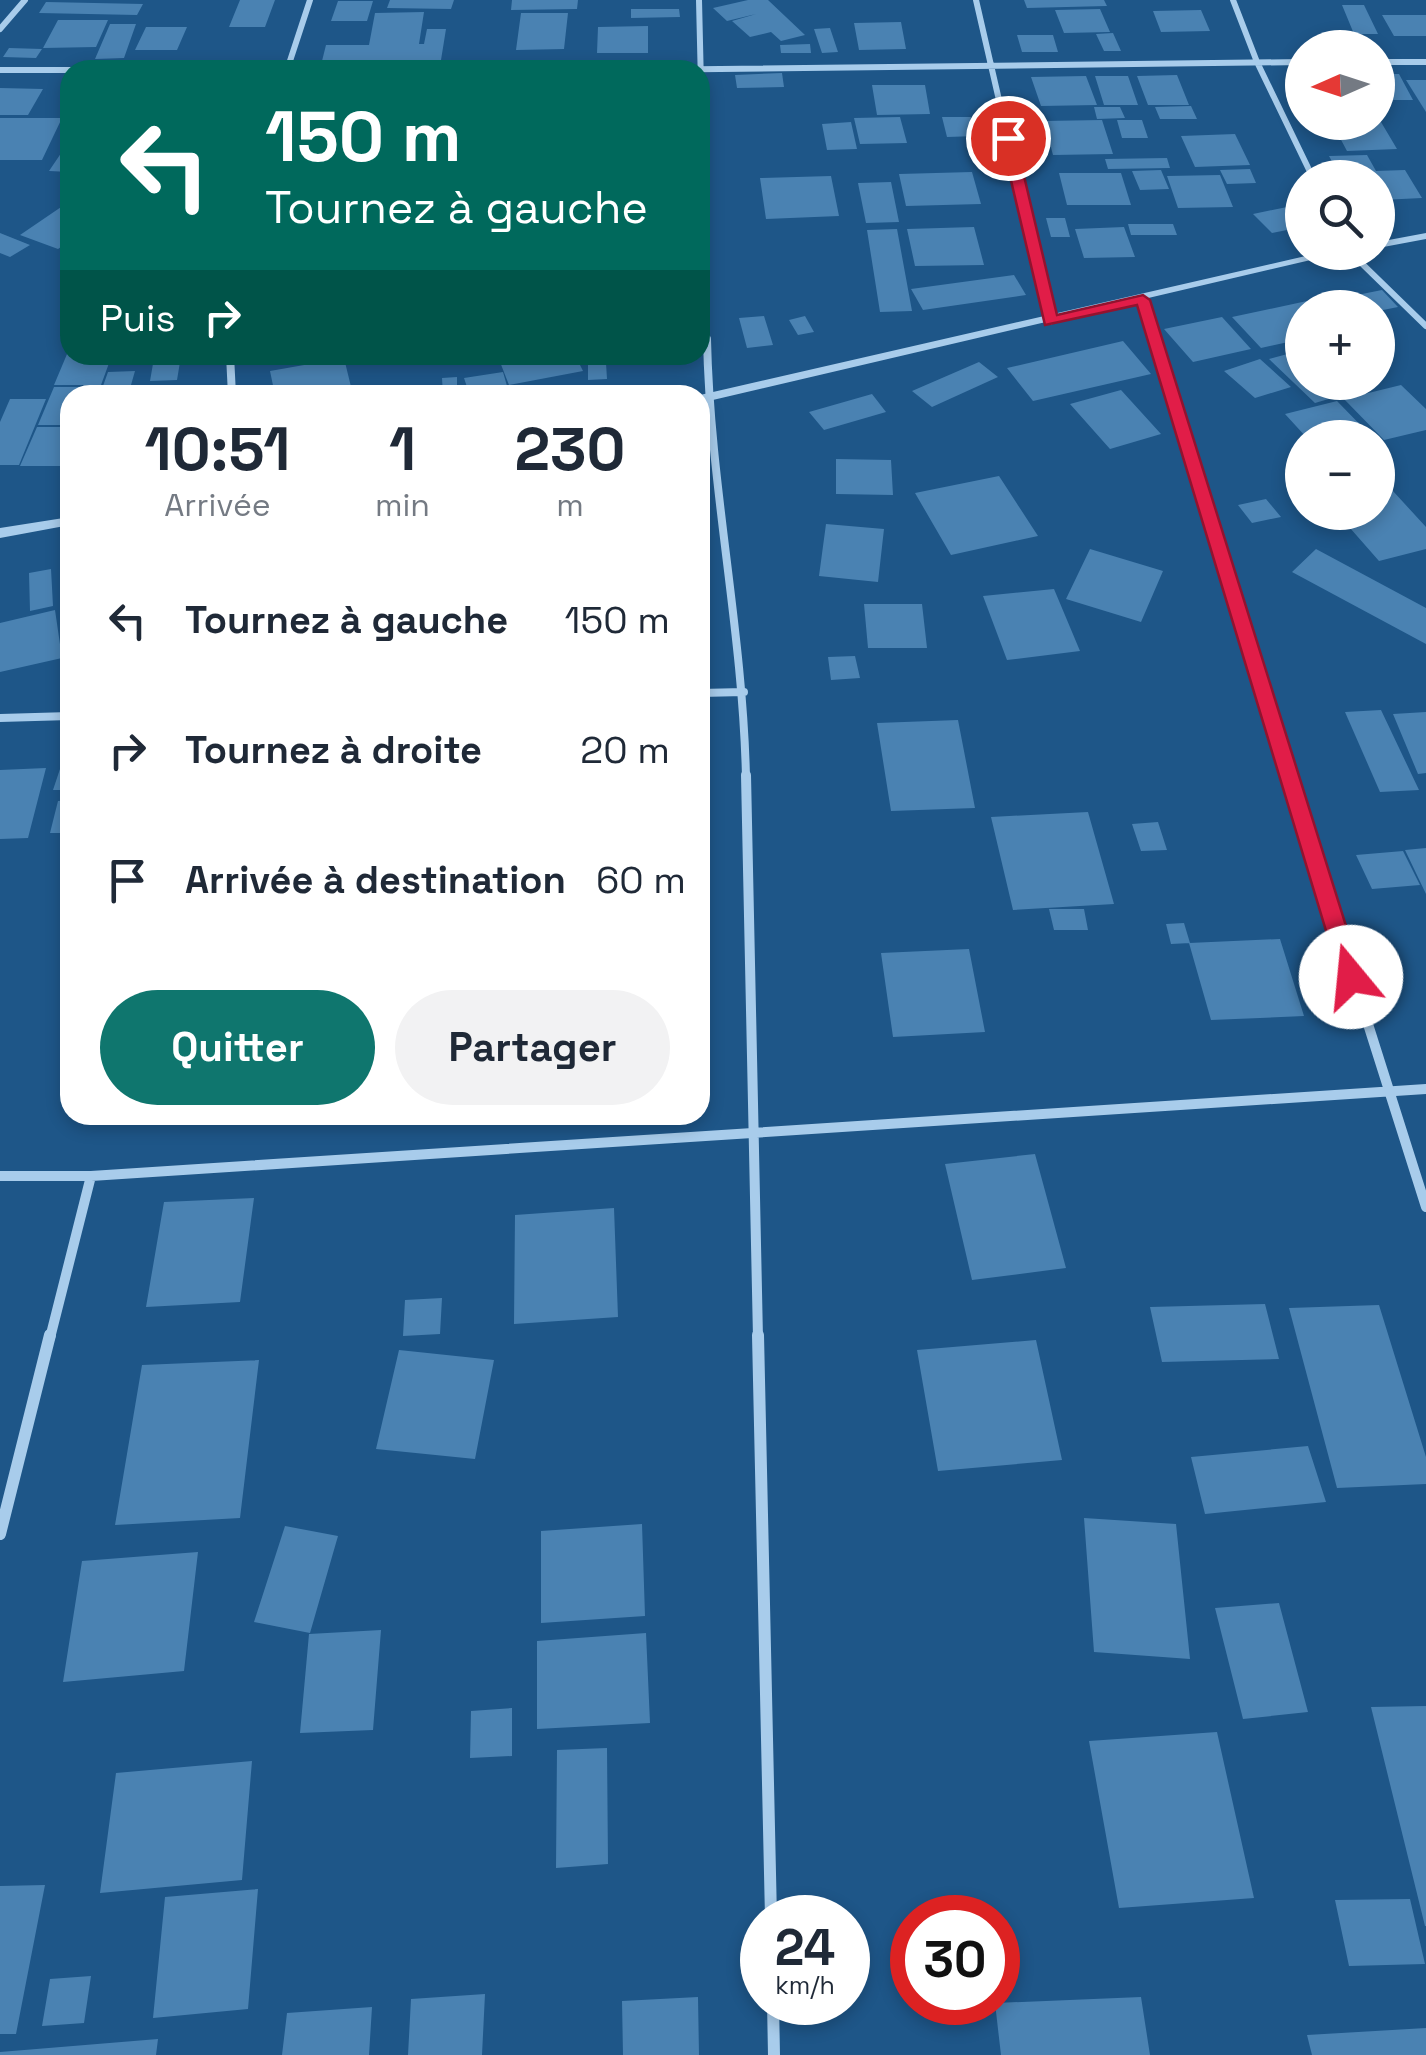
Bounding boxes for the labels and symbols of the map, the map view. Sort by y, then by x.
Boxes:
north arrow [1285,30,1395,140]
pin [966,96,1051,181]
position arrow [1299,925,1403,1029]
speed limit sign: 30 [890,1895,1020,2025]

